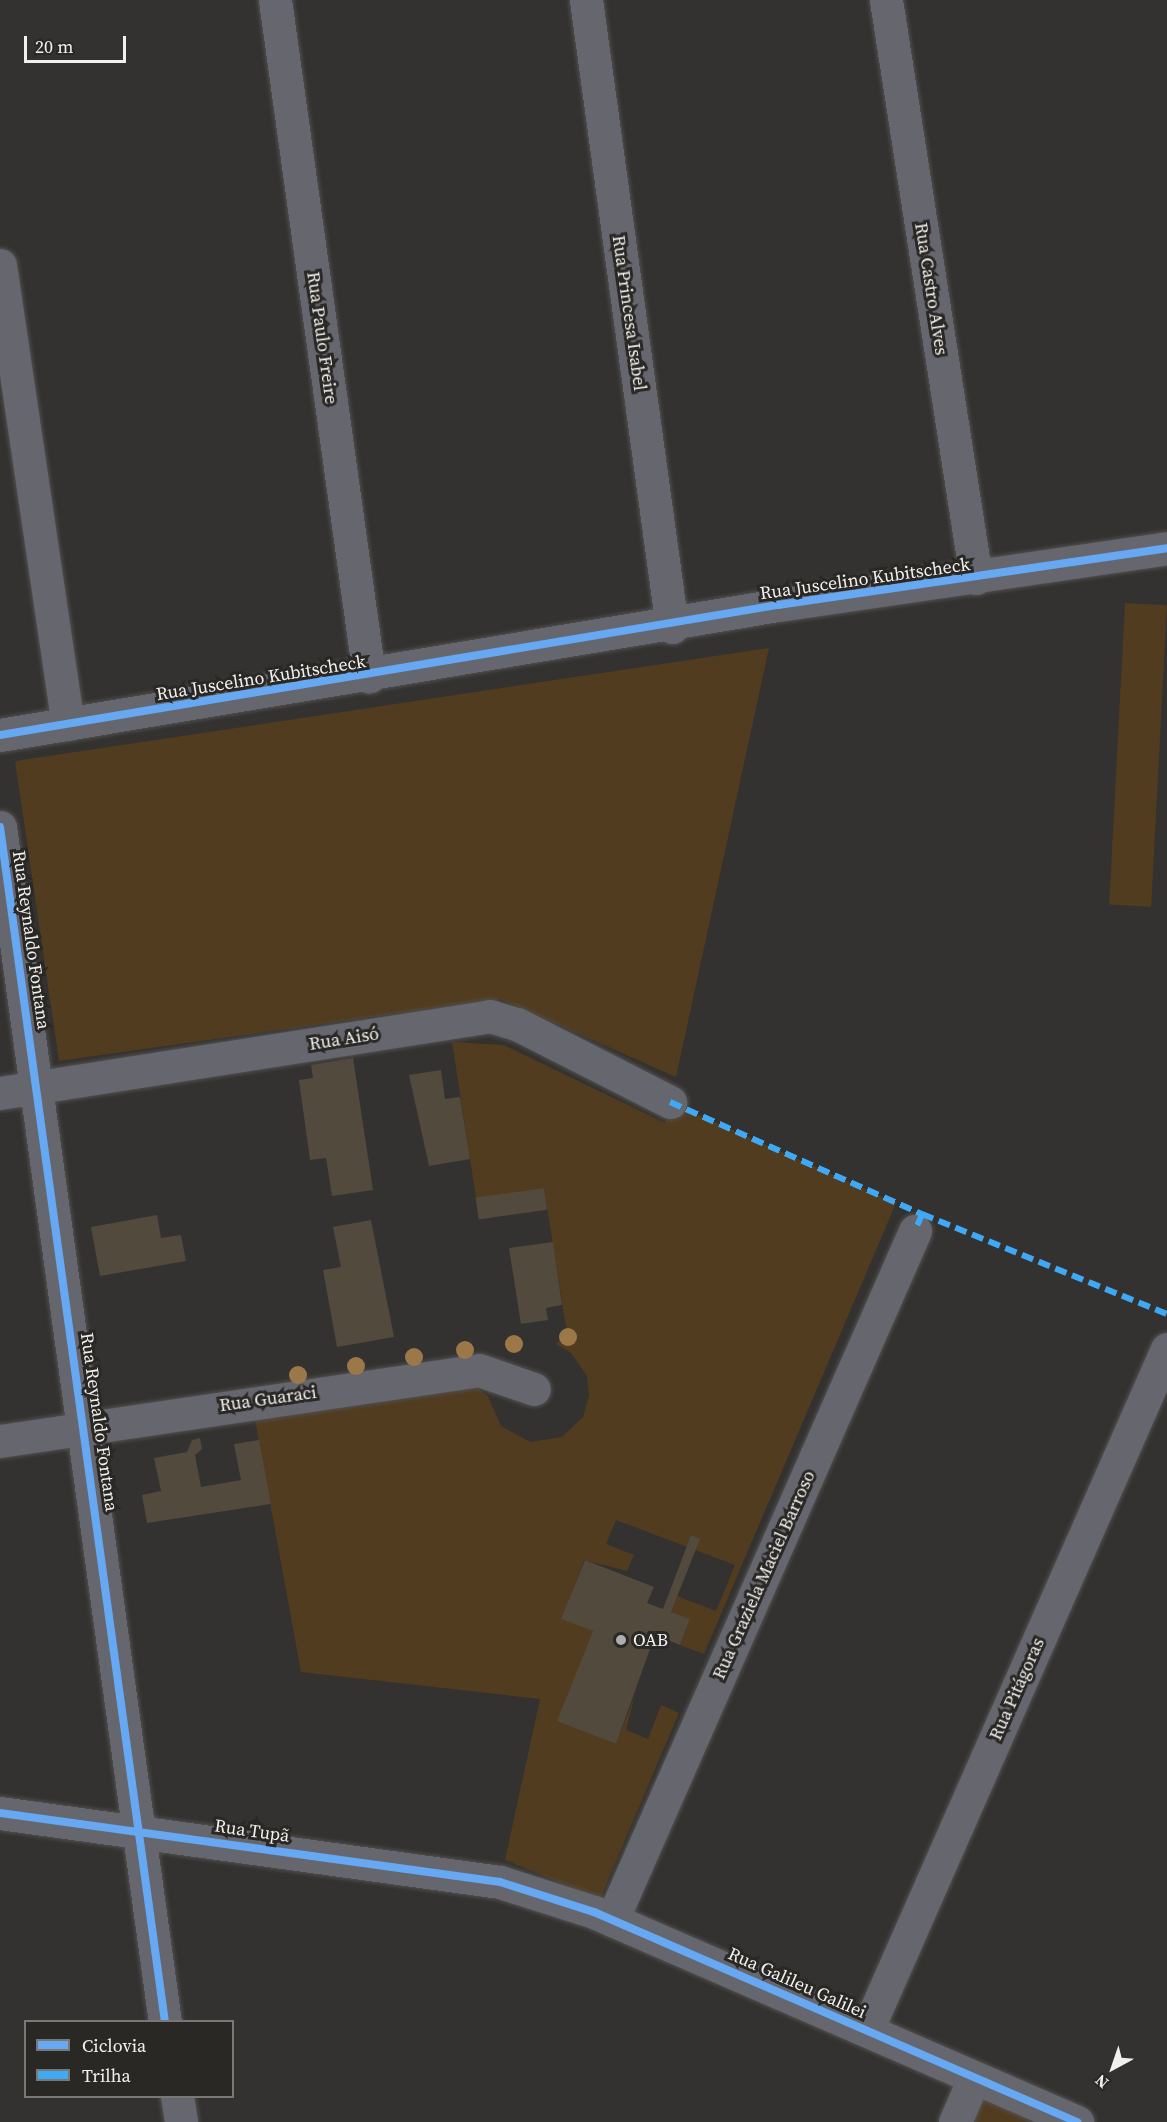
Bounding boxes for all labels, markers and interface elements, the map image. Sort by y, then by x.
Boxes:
scale bar [27,24,129,62]
text: 20 m [35,34,73,59]
street label: Rua Castro Alves [910,221,952,357]
street label: Rua Princesa Isabel [607,234,651,392]
street label: Rua Paulo Freire [302,270,342,406]
street label: Rua Juscelino Kubitscheck [759,554,971,604]
street label: Rua Juscelino Kubitscheck [155,651,367,705]
street label: Rua Reynaldo Fontana [8,849,54,1031]
street label: Rua Aisó [308,1023,380,1055]
street label: Rua Reynaldo Fontana [76,1331,122,1513]
street label: Rua Guaraci [218,1381,318,1417]
street label: Rua Graziela Maciel Barroso [708,1467,820,1683]
place label: OAB [633,1629,668,1651]
marker: OAB [614,1633,628,1647]
street label: Rua Pitágoras [985,1634,1049,1744]
street label: Rua Tupã [213,1815,291,1847]
street label: Rua Galileu Galilei [725,1943,869,2023]
legend [24,2020,234,2098]
text: Ciclovia [82,2033,146,2058]
north arrow [1083,2038,1143,2098]
text: Trilha [82,2063,131,2088]
text: N [1090,2070,1113,2094]

